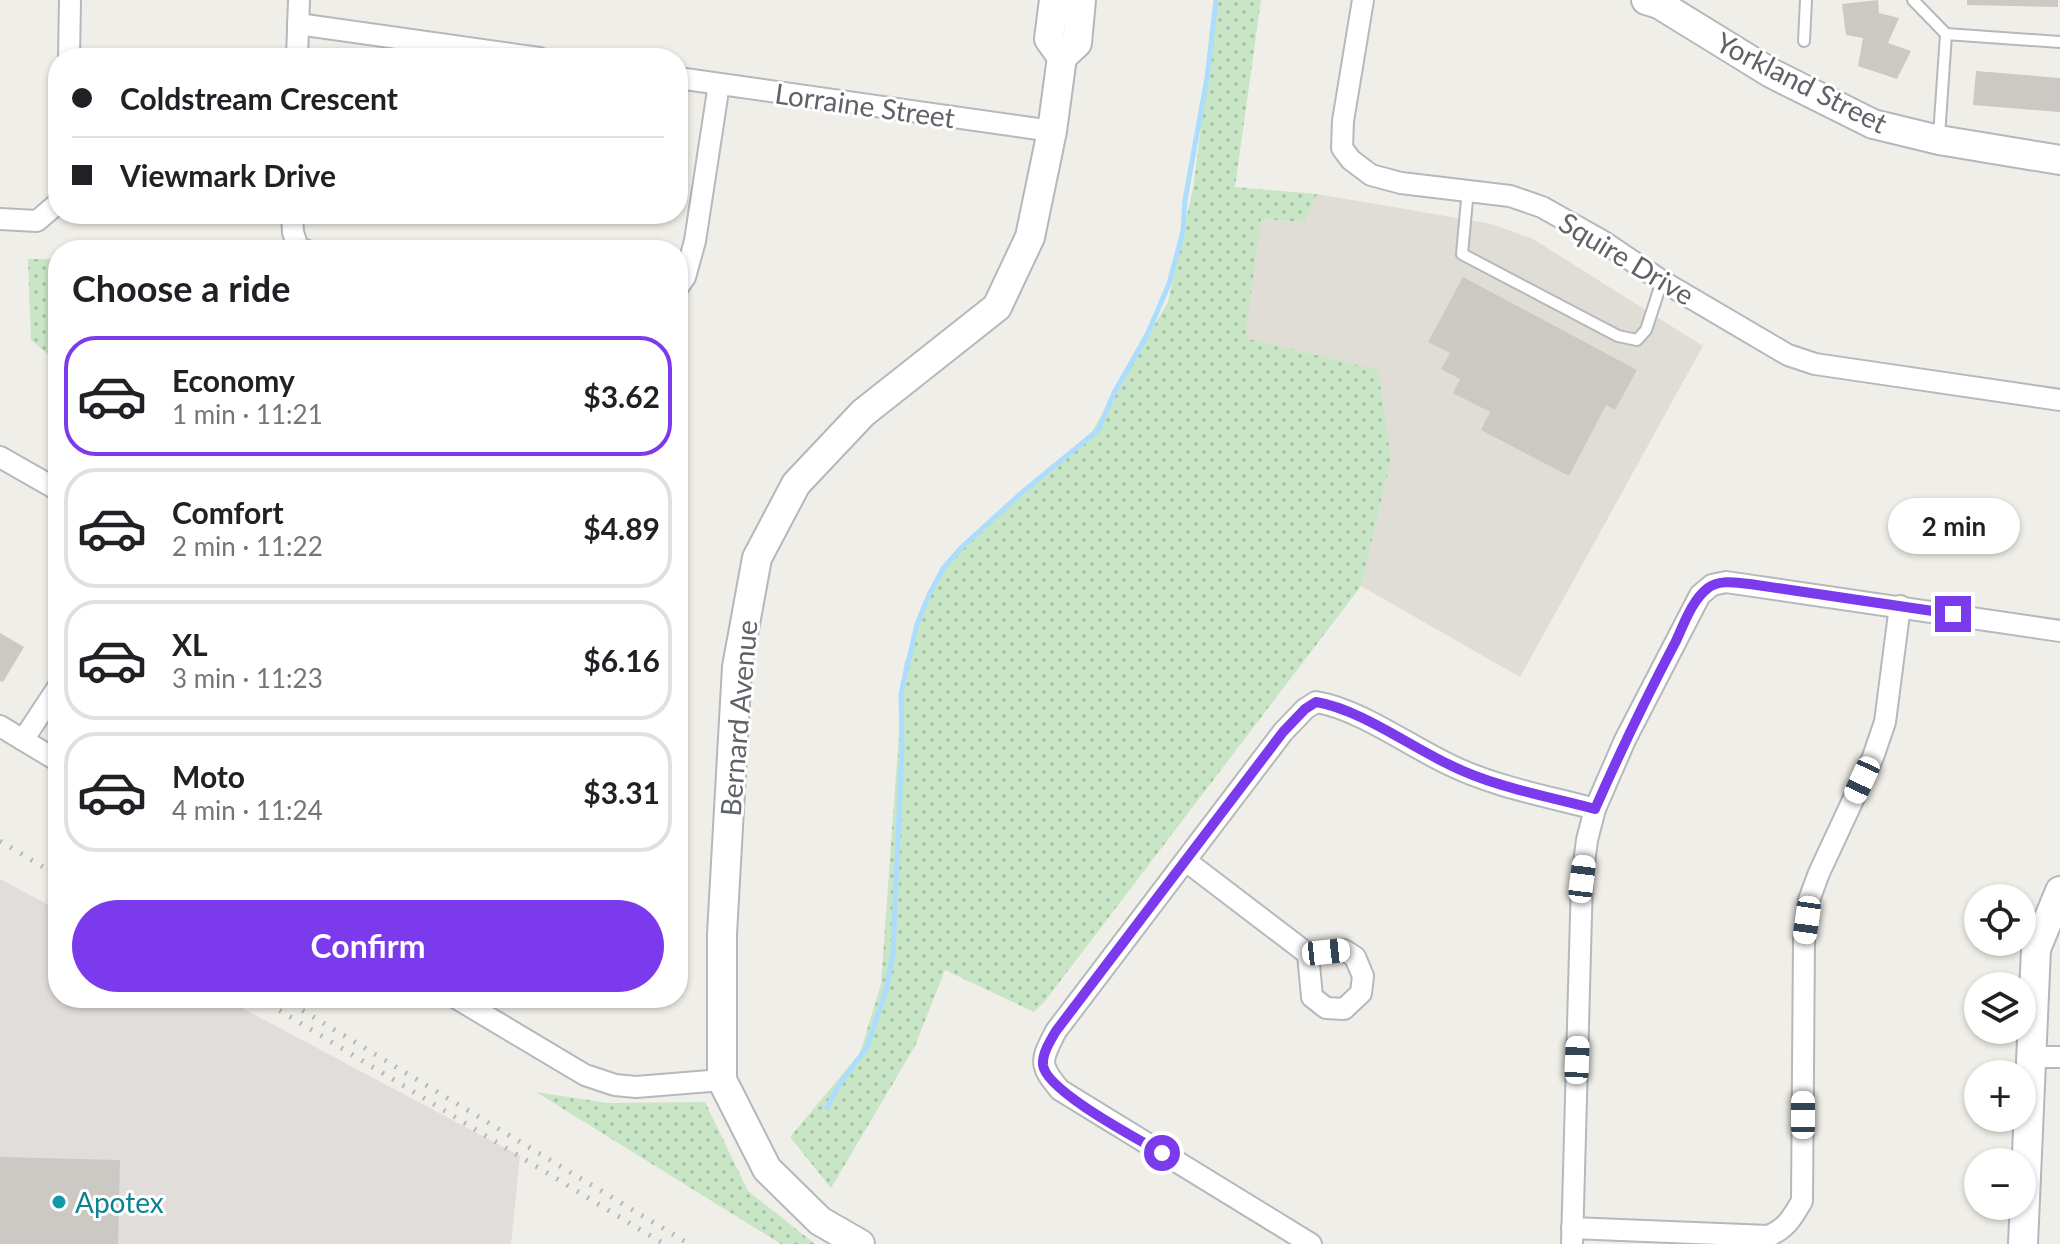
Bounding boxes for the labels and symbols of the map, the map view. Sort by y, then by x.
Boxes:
street label: Yorkland Street [1711,24,1893,140]
street label: Lorraine Street [773,76,957,134]
street label: Squire Drive [1553,204,1701,312]
callout: 2 min [1887,498,2019,554]
route end [1935,596,1971,632]
street label: Bernard Avenue [712,619,764,817]
car [1841,753,1883,807]
car [1567,854,1597,904]
car [1792,895,1822,945]
car [1301,938,1351,966]
car [1564,1036,1590,1084]
car [1791,1091,1815,1139]
route start [1144,1135,1180,1171]
place label: Apotex [75,1185,164,1219]
marker: Apotex [50,1193,68,1211]

